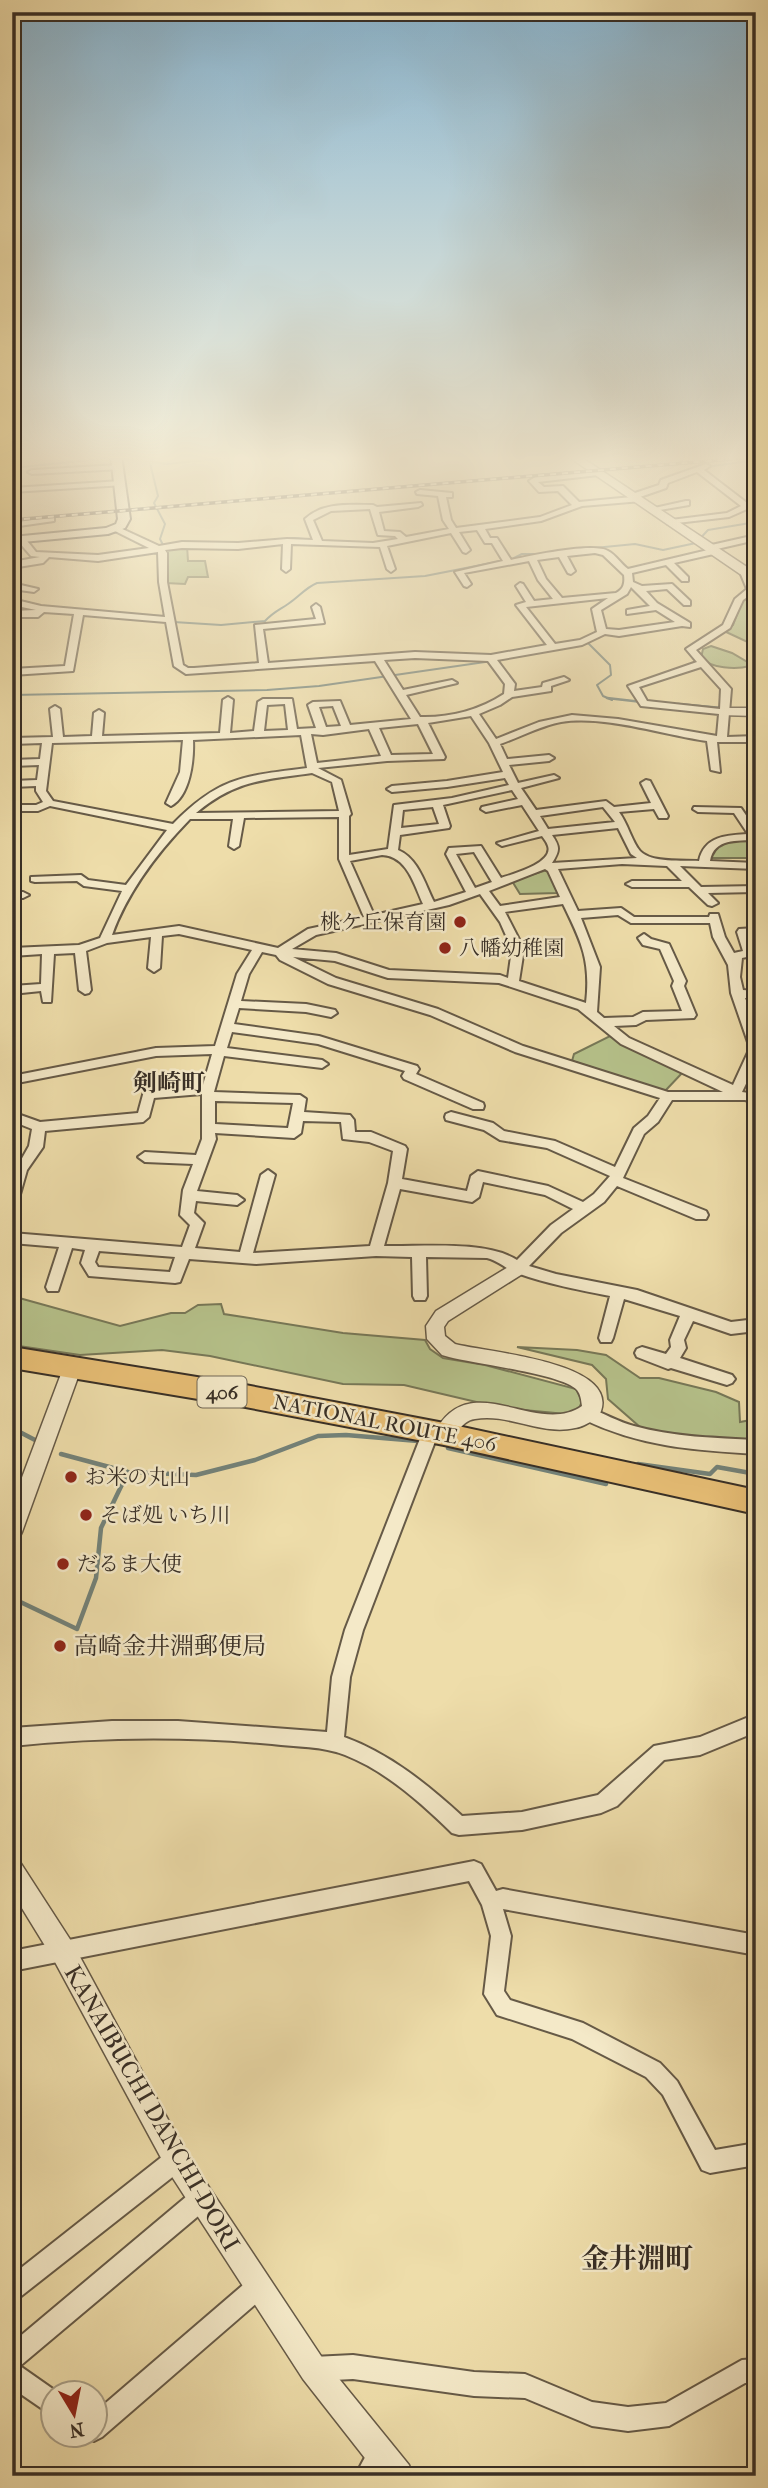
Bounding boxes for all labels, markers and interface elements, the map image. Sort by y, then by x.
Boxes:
place label: 桃ケ丘保育園 [320,910,446,934]
marker: 桃ケ丘保育園 [452,914,468,930]
place label: 八幡幼稚園 [459,936,564,960]
marker: 八幡幼稚園 [437,940,453,956]
district label: 剣崎町 [133,1069,205,1097]
road number: 406 [198,1376,246,1408]
street label: NATIONAL ROUTE 406 [271,1390,499,1457]
place label: お米の丸山 [85,1465,190,1489]
marker: お米の丸山 [63,1469,79,1485]
place label: そば処 いち川 [100,1503,231,1527]
marker: そば処 いち川 [78,1507,94,1523]
place label: だるま大使 [77,1552,182,1576]
marker: だるま大使 [55,1556,71,1572]
place label: 高崎金井淵郵便局 [74,1632,266,1660]
marker: 高崎金井淵郵便局 [52,1638,68,1654]
street label: KANAIBUCHI DANCHI-DORI [59,1960,245,2256]
district label: 金井淵町 [581,2242,693,2275]
north arrow [38,2380,108,2450]
text: N [67,2418,86,2442]

